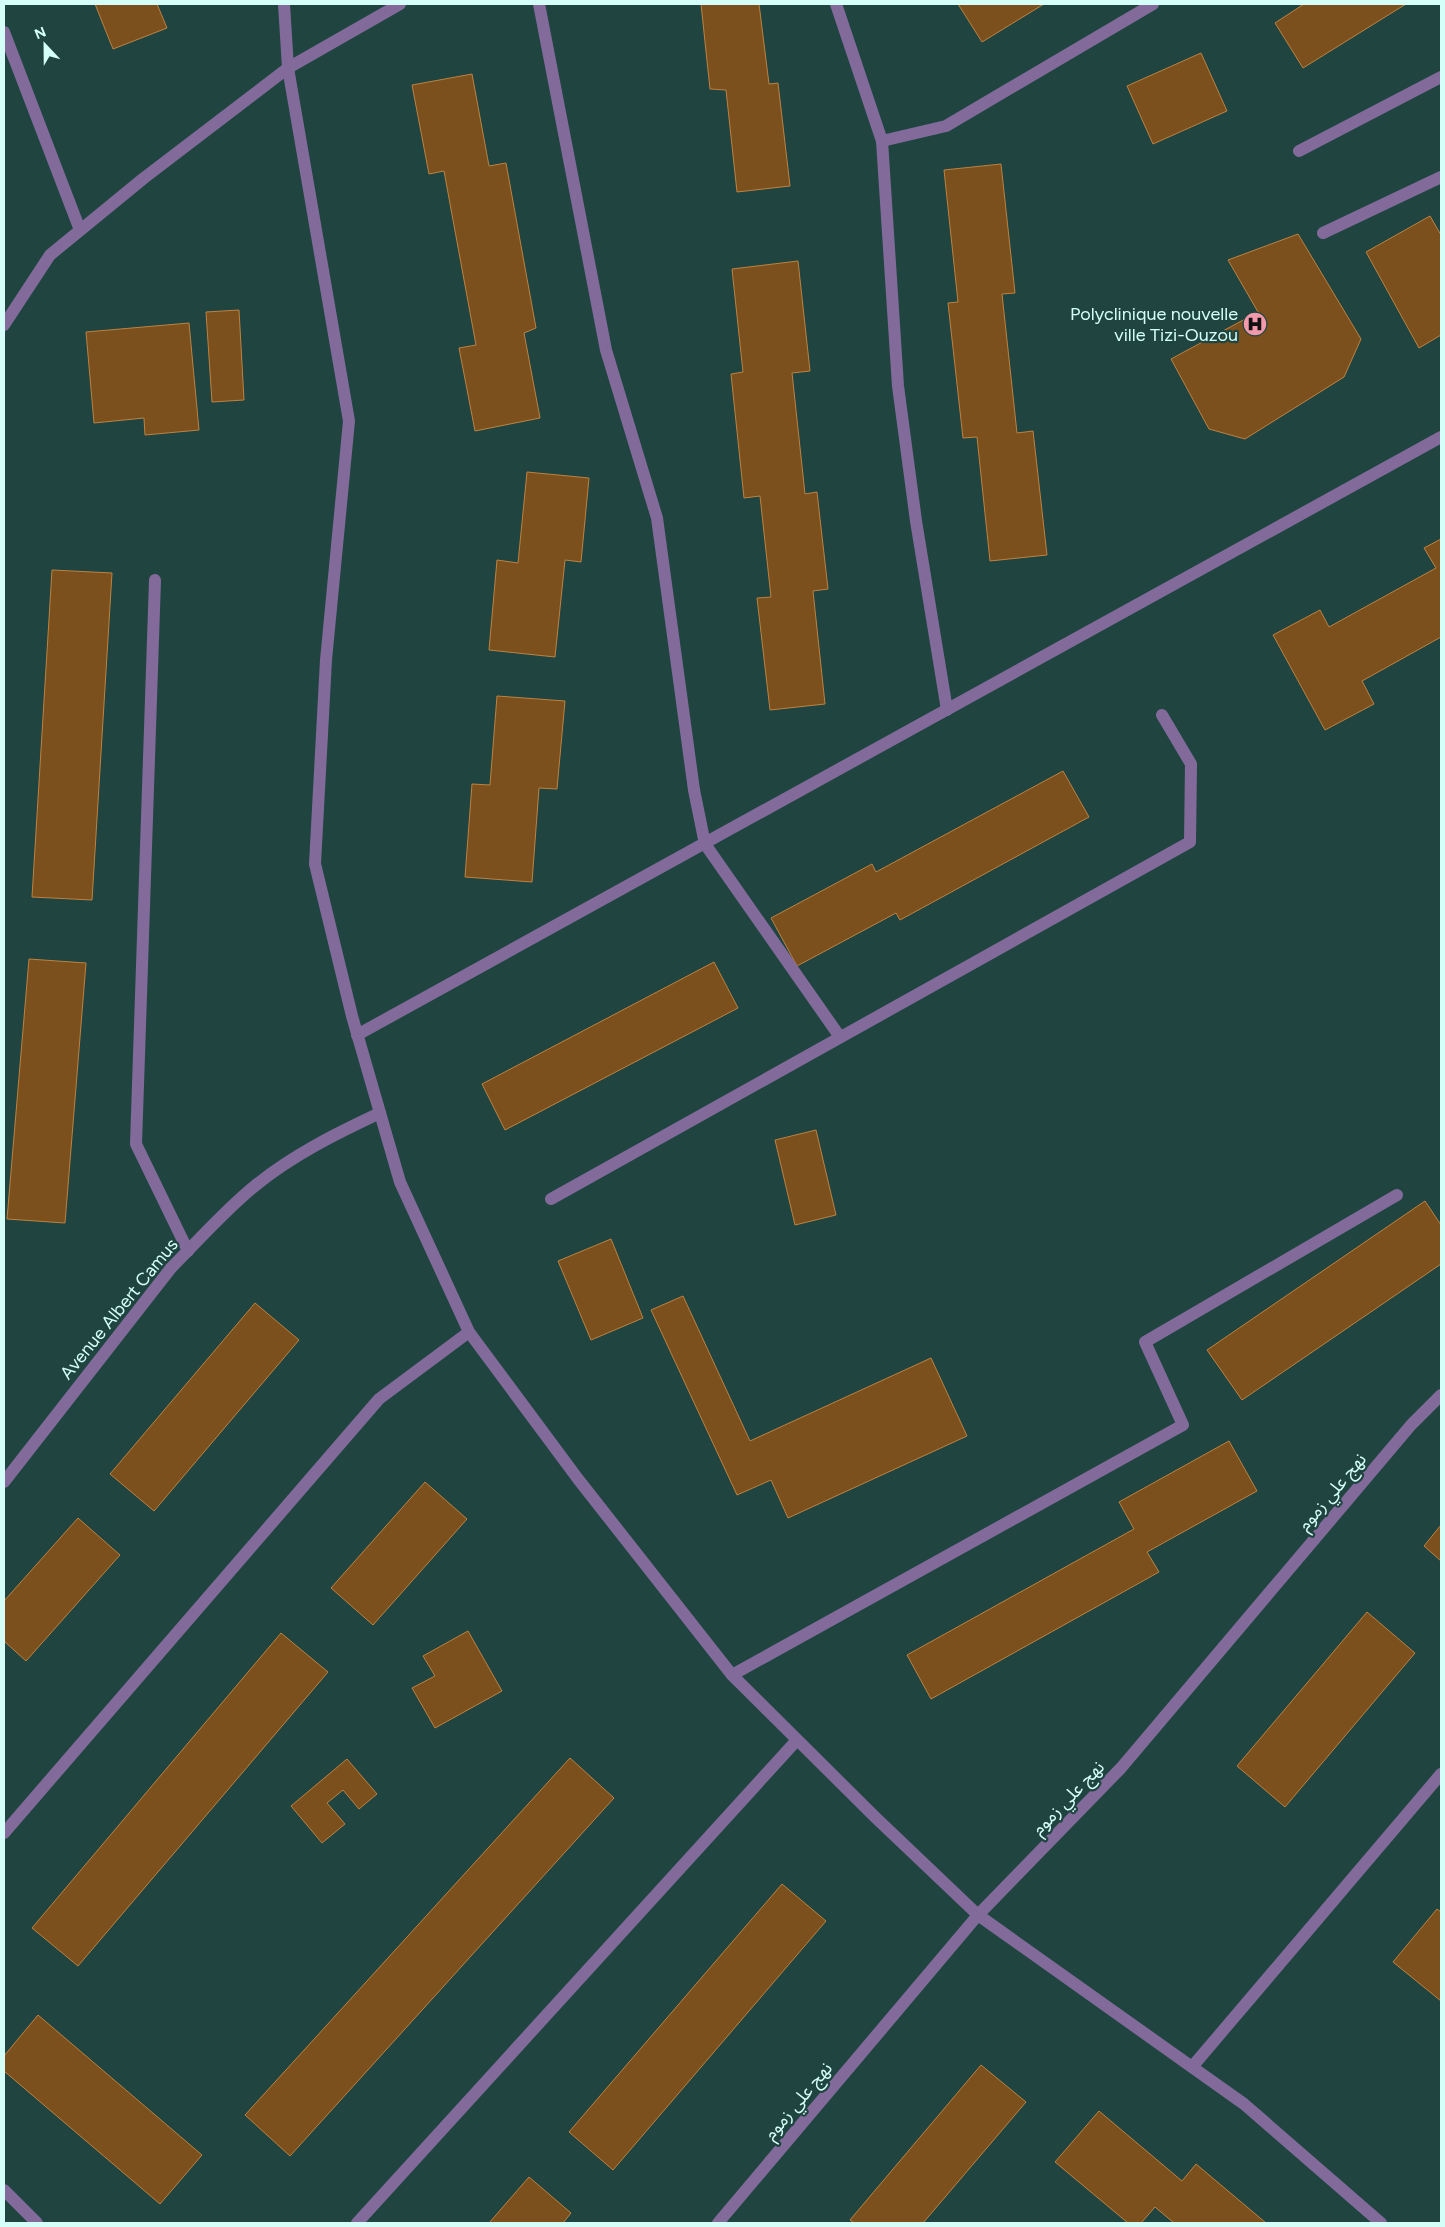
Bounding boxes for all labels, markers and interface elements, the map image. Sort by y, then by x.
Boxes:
north arrow [20,20,70,70]
text: N [32,24,49,43]
place label: Polyclinique nouvelle ville Tizi-Ouzou [1070,303,1238,346]
hospital icon: Polyclinique nouvelle ville Tizi-Ouzou [1242,311,1268,337]
street label: Avenue Albert Camus [55,1234,183,1384]
street label: نهج علي زموم [1293,1449,1373,1537]
street label: نهج علي زموم [1027,1756,1111,1842]
street label: نهج علي زموم [759,2058,839,2146]

